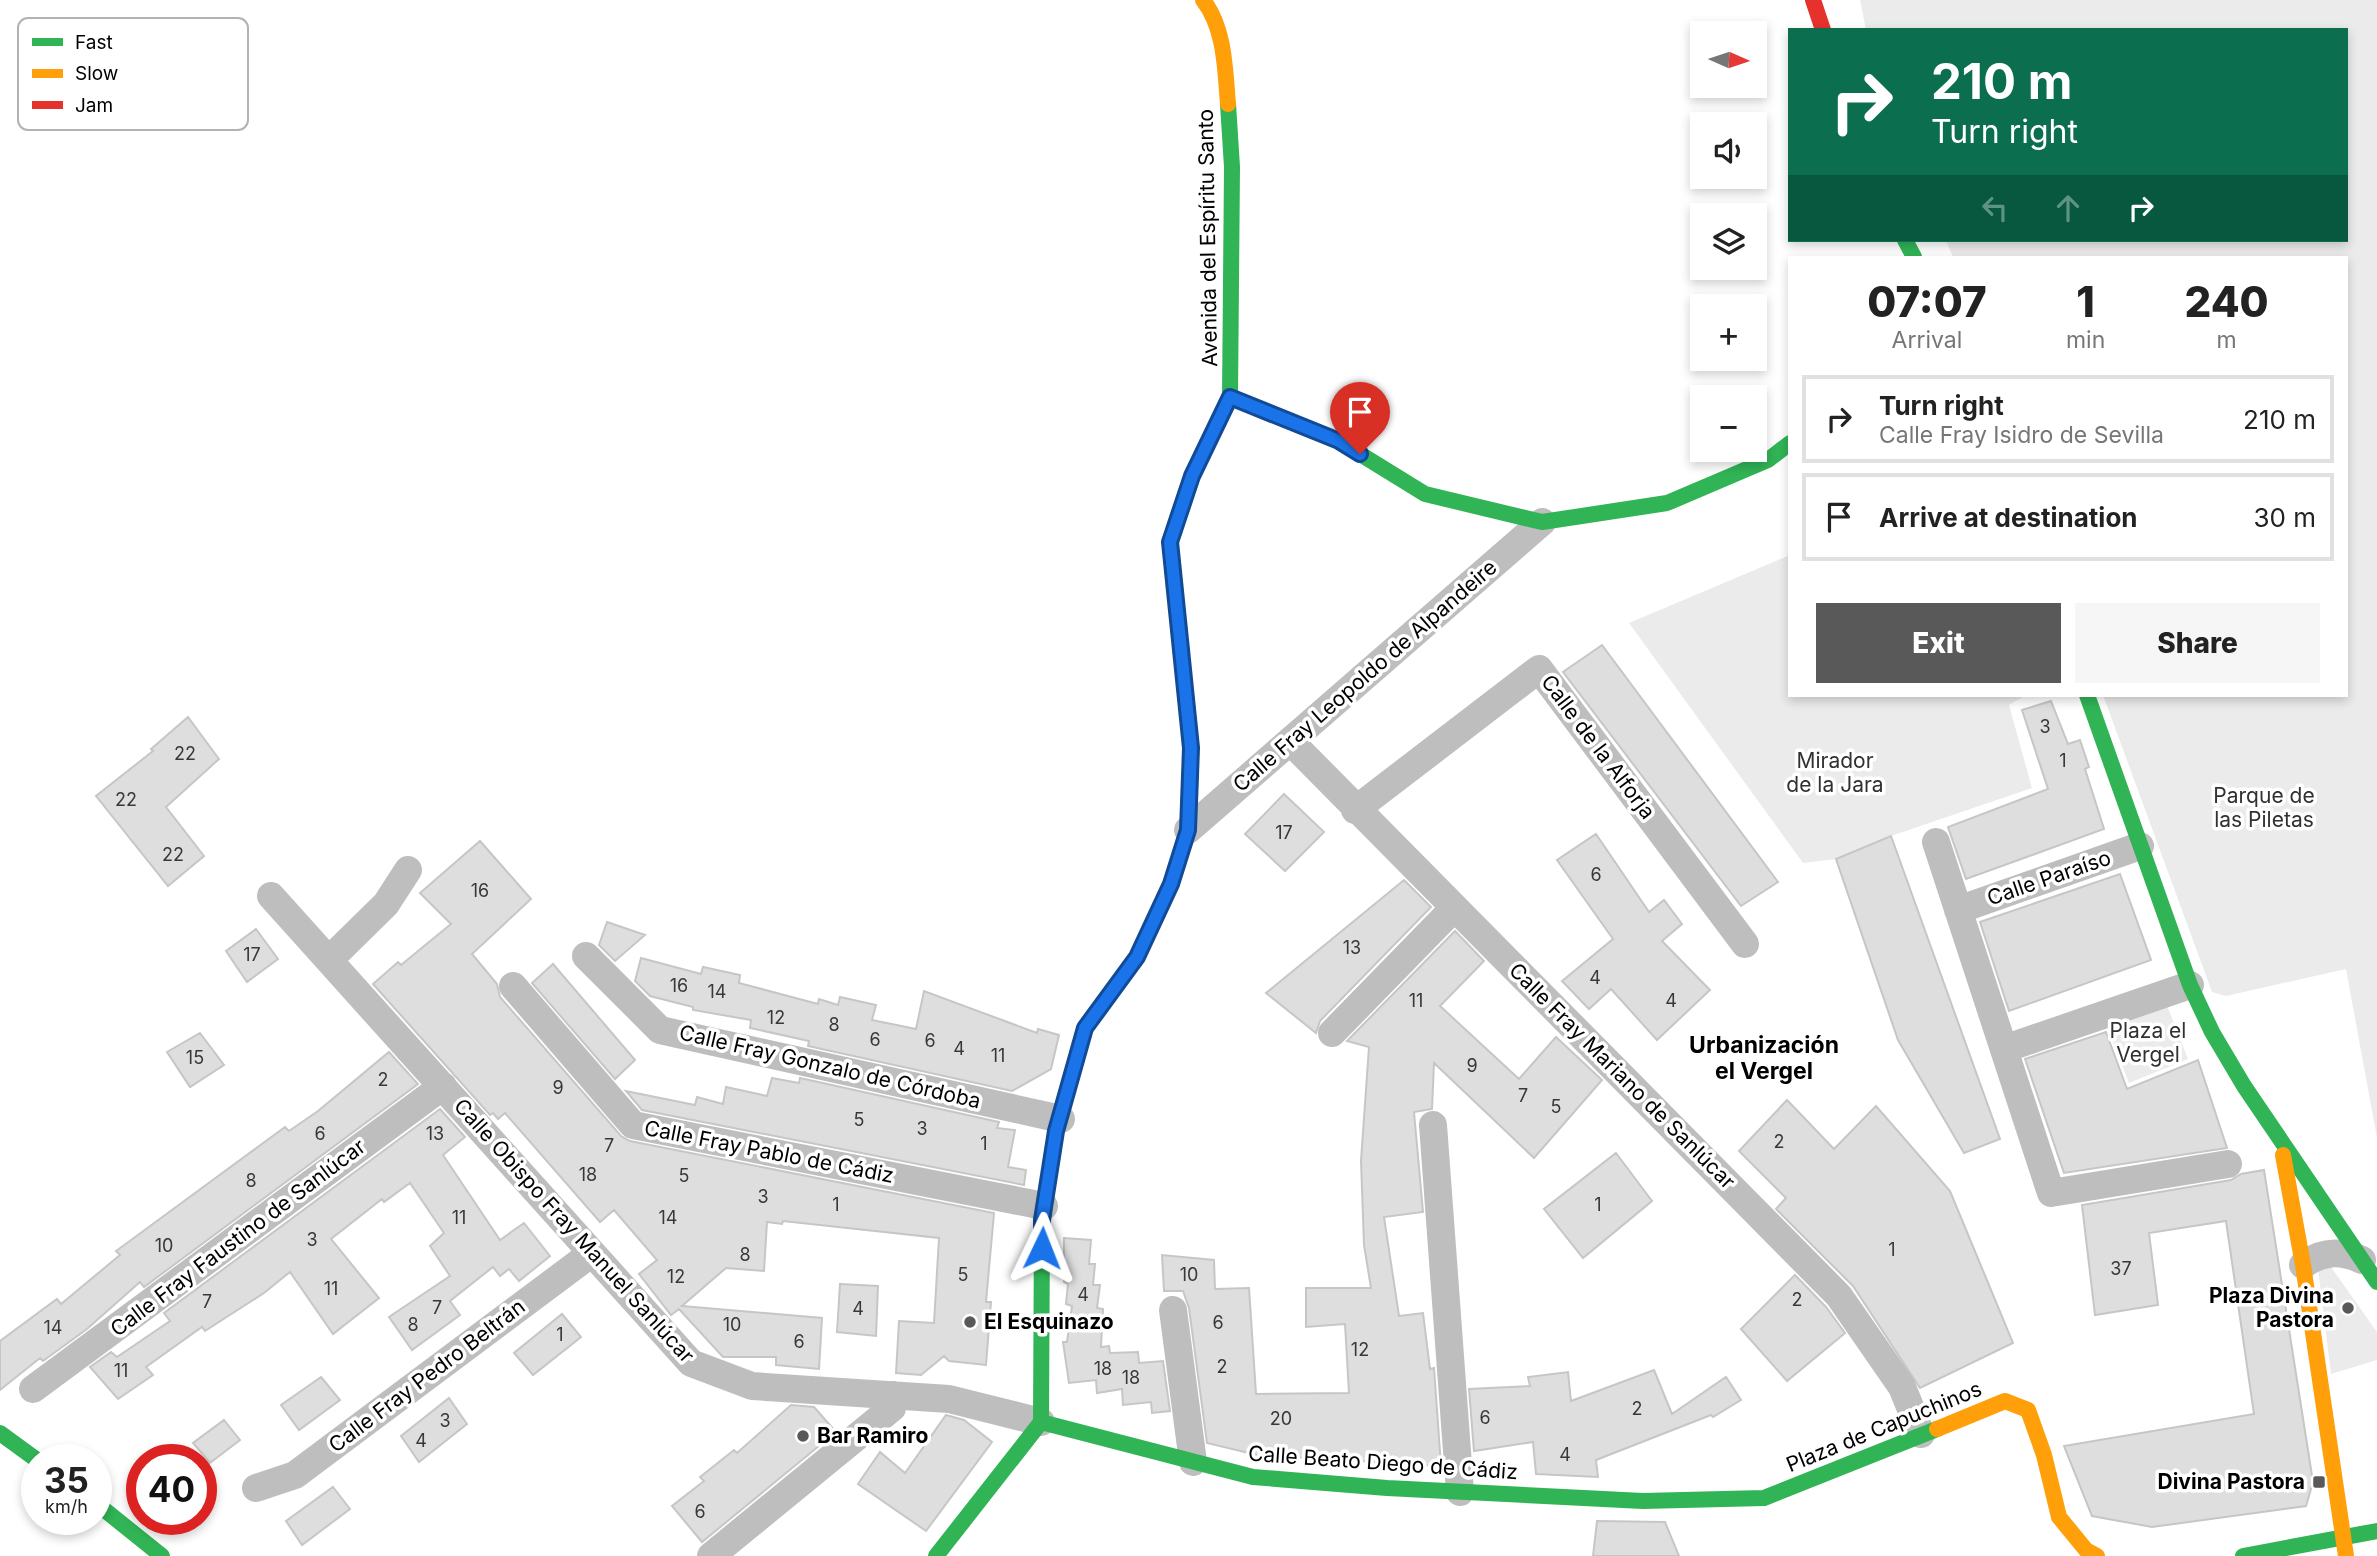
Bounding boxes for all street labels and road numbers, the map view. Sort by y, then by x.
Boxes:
street label: Avenida del Espíritu Santo [1193,109,1222,367]
street label: Calle Fray Leopoldo de Alpandeire [1228,554,1501,797]
street label: Calle de la Alforja [1536,670,1661,824]
street label: Calle Paraíso [1984,845,2114,910]
street label: Calle Fray Mariano de Sanlúcar [1504,957,1741,1194]
street label: Calle Fray Gonzalo de Córdoba [677,1020,983,1113]
street label: Calle Obispo Fray Manuel Sanlúcar [449,1093,700,1368]
street label: Calle Fray Pablo de Cádiz [642,1115,896,1188]
street label: Calle Fray Faustino de Sanlúcar [105,1134,370,1342]
street label: Calle Fray Pedro Beltrán [324,1294,530,1458]
street label: Plaza de Capuchinos [1782,1376,1985,1477]
street label: Calle Beato Diego de Cádiz [1247,1441,1519,1484]

